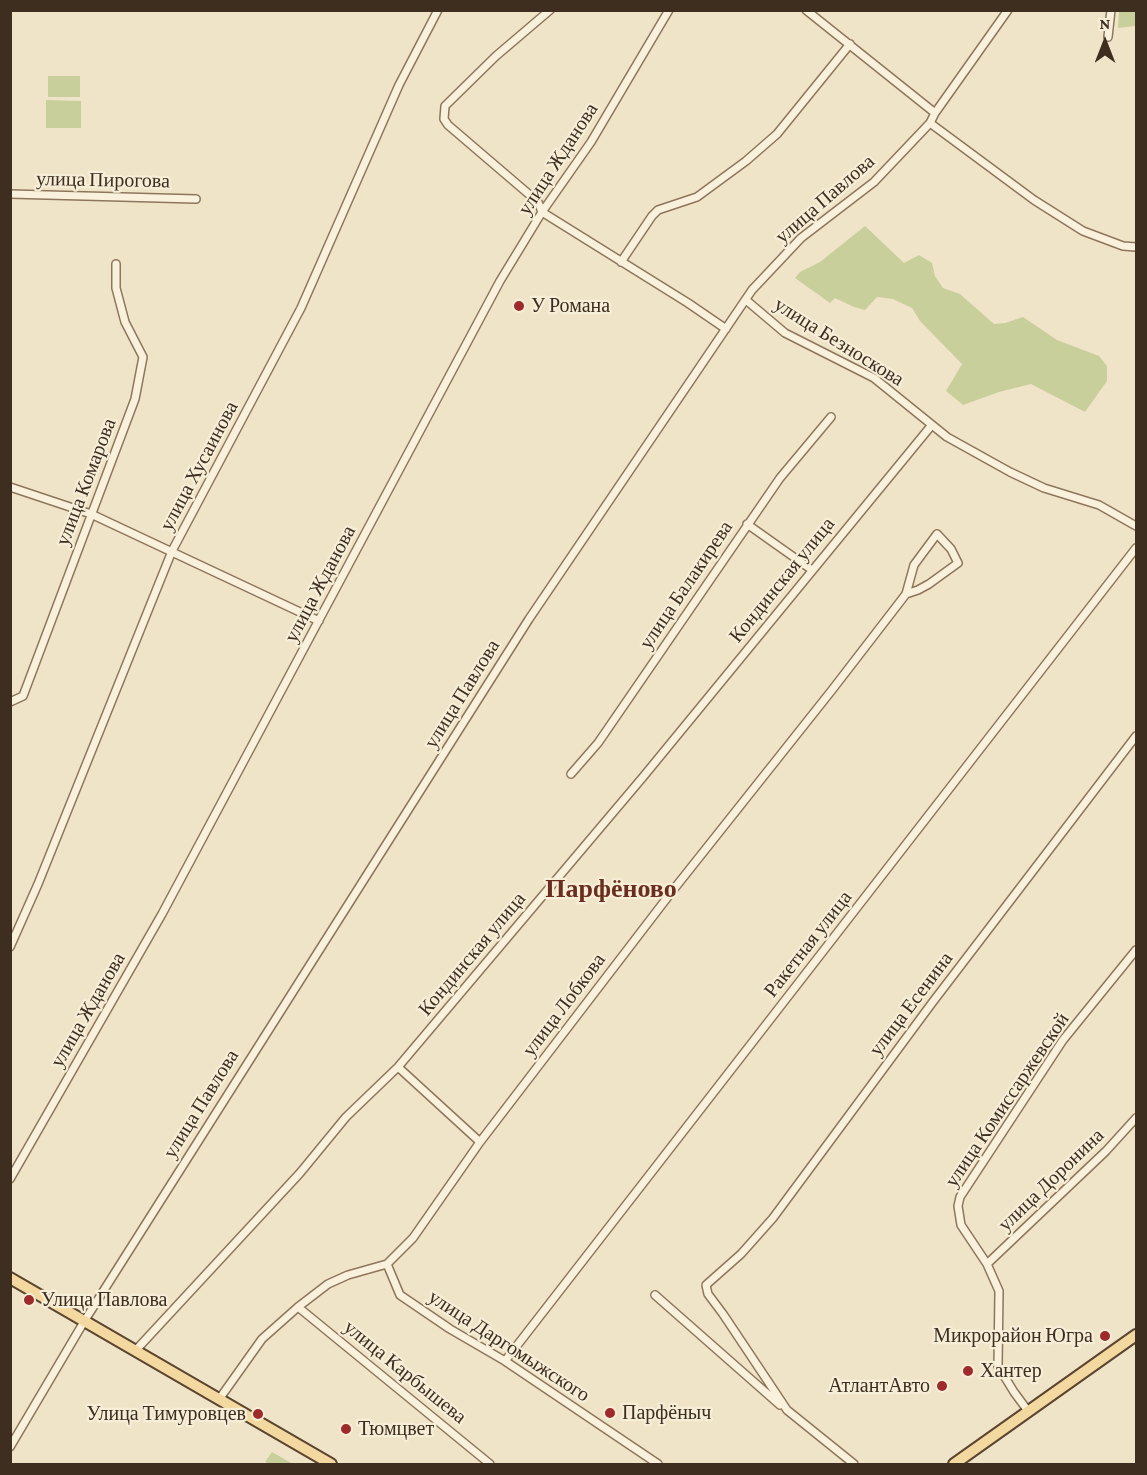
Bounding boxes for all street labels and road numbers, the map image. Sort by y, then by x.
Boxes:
street label: улица Жданова [513,98,603,220]
street label: улица Павлова [770,149,880,249]
street label: улица Пирогова [36,167,170,193]
street label: улица Безноскова [770,292,908,392]
street label: улица Хусаинова [155,397,243,535]
street label: улица Комарова [51,415,121,549]
street label: Кондинская улица [724,513,840,647]
street label: улица Балакирева [634,516,738,654]
street label: улица Жданова [279,521,361,647]
street label: улица Павлова [419,635,505,753]
street label: Ракетная улица [759,886,857,1002]
street label: Кондинская улица [413,887,531,1021]
street label: улица Есенина [864,947,958,1061]
street label: улица Жданова [45,948,131,1072]
street label: улица Лобкова [517,949,611,1061]
street label: улица Комиссаржевской [940,1008,1074,1192]
street label: улица Павлова [158,1045,244,1163]
street label: улица Доронина [993,1124,1109,1236]
street label: улица Даргомыжского [424,1285,594,1407]
street label: улица Карбышева [339,1315,471,1429]

